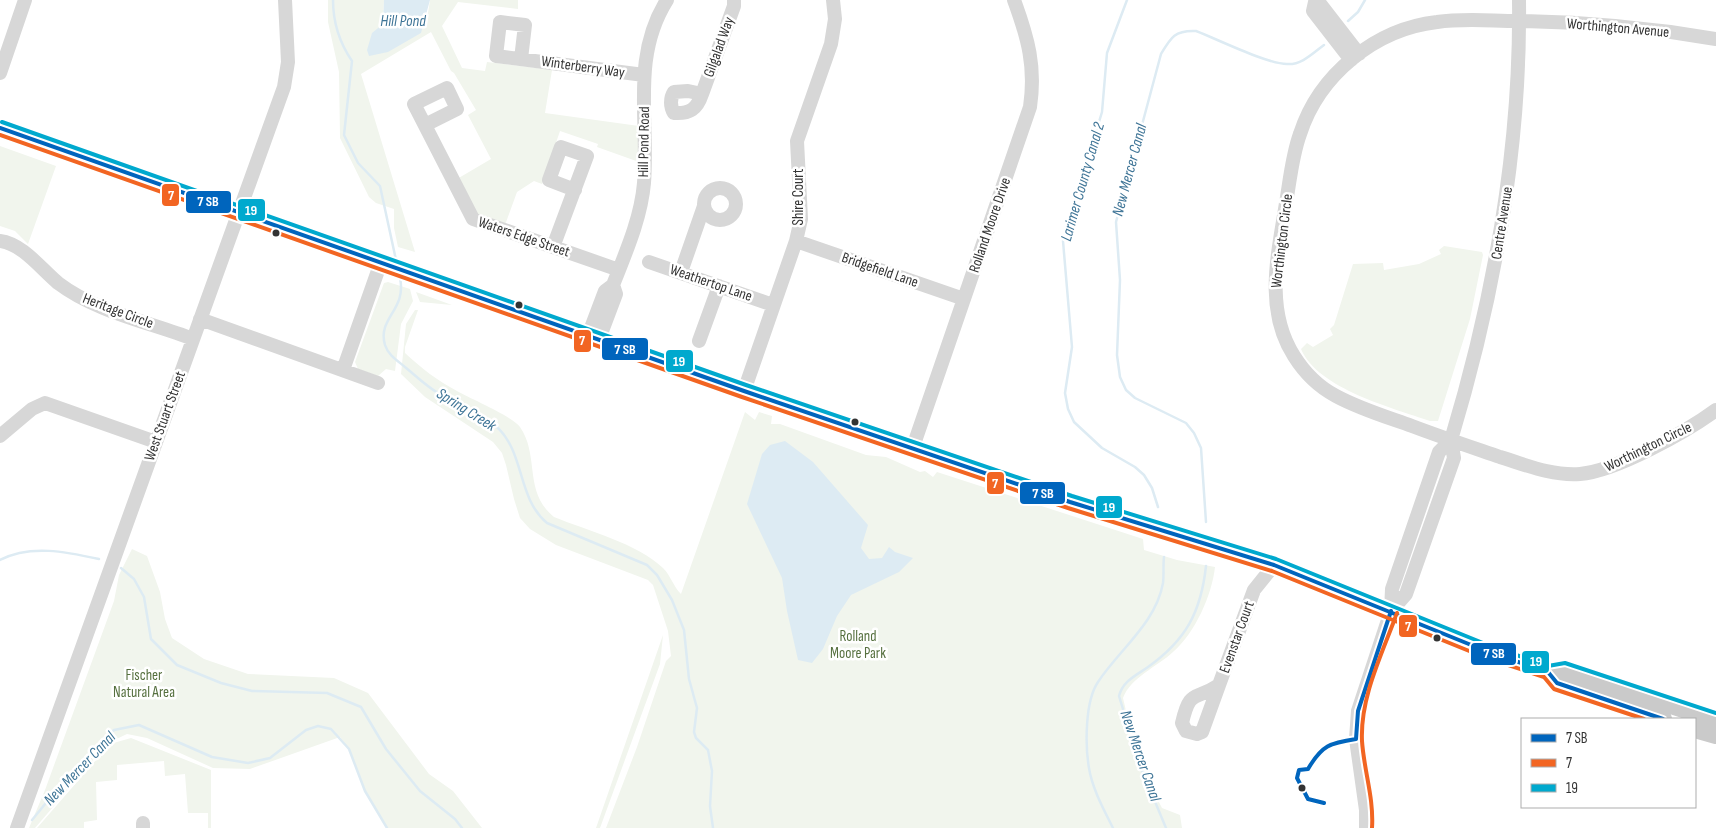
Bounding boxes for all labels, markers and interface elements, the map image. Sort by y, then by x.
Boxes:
water label: Hill Pond [380,12,426,31]
street label: Gilgalad Way [699,14,739,80]
street label: Worthington Avenue [1566,14,1670,42]
street label: Winterberry Way [540,52,626,82]
street label: Hill Pond Road [634,106,654,178]
water label: Larimer County Canal 2 [1057,120,1109,243]
water label: New Mercer Canal [1109,121,1152,218]
street label: Shire Court [789,168,808,225]
street label: Rolland Moore Drive [965,175,1015,275]
line badge: 7 [161,183,180,207]
street label: Centre Avenue [1487,185,1517,261]
text: 7 [168,187,175,204]
line badge: 7 SB [185,190,232,214]
text: 7 SB [197,193,219,210]
street label: Worthington Circle [1267,193,1297,289]
line badge: 19 [237,198,266,222]
text: 19 [245,202,257,219]
street label: Waters Edge Street [476,212,573,262]
unlabelled marker [271,228,281,238]
street label: Bridgefield Lane [839,248,921,292]
street label: Weathertop Lane [667,260,755,306]
street label: Heritage Circle [80,289,156,333]
unlabelled marker [514,300,524,310]
line badge: 7 [573,329,592,353]
text: 7 [579,332,586,349]
line badge: 7 SB [601,337,649,361]
text: 7 SB [614,341,636,358]
line badge: 19 [665,349,694,373]
text: 19 [673,353,685,370]
street label: West Stuart Street [140,368,190,463]
water label: Spring Creek [433,384,500,436]
unlabelled marker [850,417,860,427]
street label: Worthington Circle [1601,418,1695,476]
line badge: 7 [986,471,1005,495]
text: 7 [992,475,999,492]
line badge: 7 SB [1019,481,1066,505]
text: 7 SB [1032,485,1054,502]
line badge: 19 [1095,495,1123,519]
text: 19 [1103,499,1115,516]
street label: Evenstar Court [1215,598,1259,676]
line badge: 7 [1398,614,1418,638]
text: 7 [1405,618,1412,635]
park label: Rolland Moore Park [830,627,886,663]
unlabelled marker [1432,633,1442,643]
line badge: 7 SB [1470,642,1517,666]
text: 7 SB [1483,645,1505,662]
line badge: 19 [1521,650,1550,674]
text: 19 [1530,653,1542,670]
park label: Fischer Natural Area [113,666,175,702]
water label: New Mercer Canal [1116,708,1165,805]
legend [1521,718,1696,808]
water label: New Mercer Canal [40,727,121,810]
text: 7 SB [1566,729,1588,748]
text: 7 [1566,754,1572,773]
text: 19 [1566,779,1578,798]
unlabelled marker [1297,783,1307,793]

